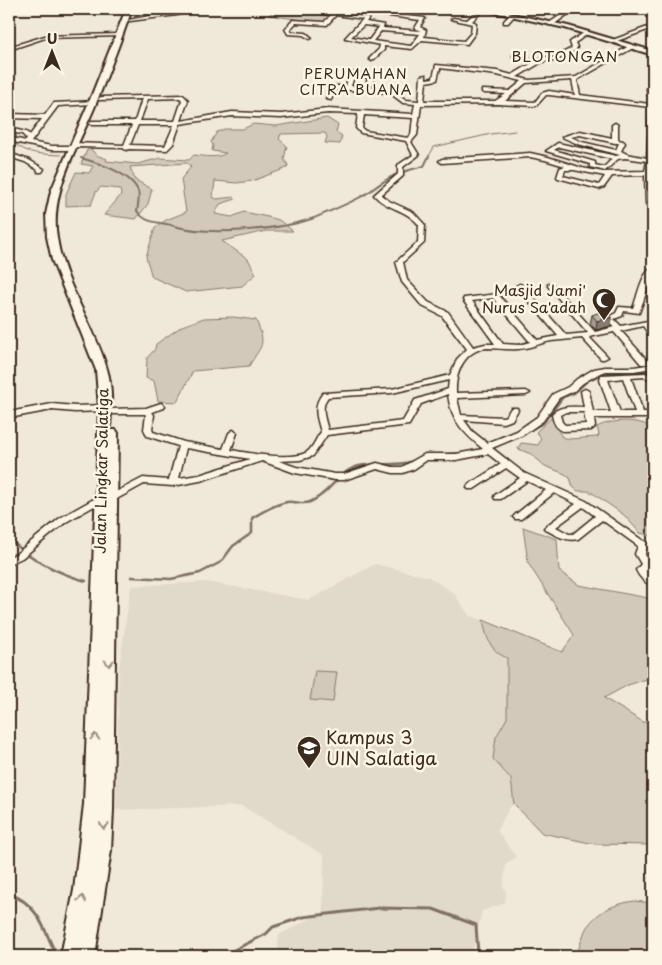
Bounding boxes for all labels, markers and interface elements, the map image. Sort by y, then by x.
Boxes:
north arrow [28,28,78,78]
text: U [47,28,57,49]
district label: BLOTONGAN [511,44,619,67]
district label: PERUMAHAN CITRA BUANA [300,63,412,100]
place label: Masjid Jami' Nurus Sa'adah [482,278,586,318]
mosque icon: Masjid Jami' Nurus Sa'adah [591,287,617,321]
street label: Jalan Lingkar Salatiga [88,388,113,554]
one-way arrow [104,660,114,668]
place label: Kampus 3 UIN Salatiga [326,723,437,771]
one-way arrow [89,733,100,741]
school or university icon: Kampus 3 UIN Salatiga [296,735,322,769]
one-way arrow [99,822,110,830]
one-way arrow [76,894,86,903]

